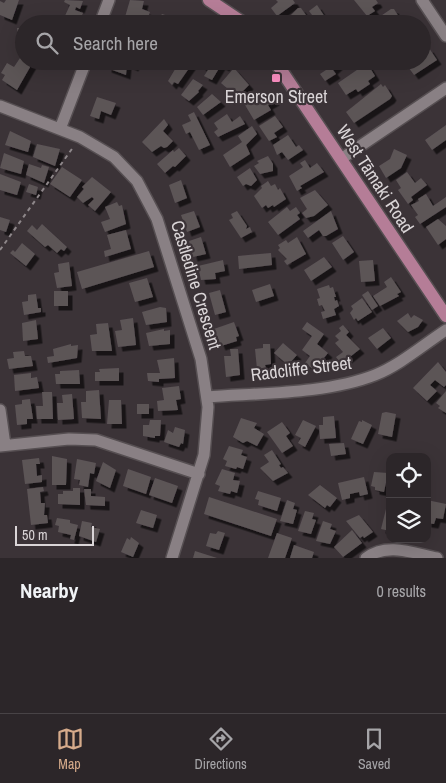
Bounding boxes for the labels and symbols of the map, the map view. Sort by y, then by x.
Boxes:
marker: Emerson Street [270,72,282,84]
place label: Emerson Street [225,84,327,109]
street label: West Tāmaki Road [331,120,420,238]
street label: Castledine Crescent [165,217,228,352]
street label: Radcliffe Street [249,350,353,387]
scale bar [15,523,94,546]

